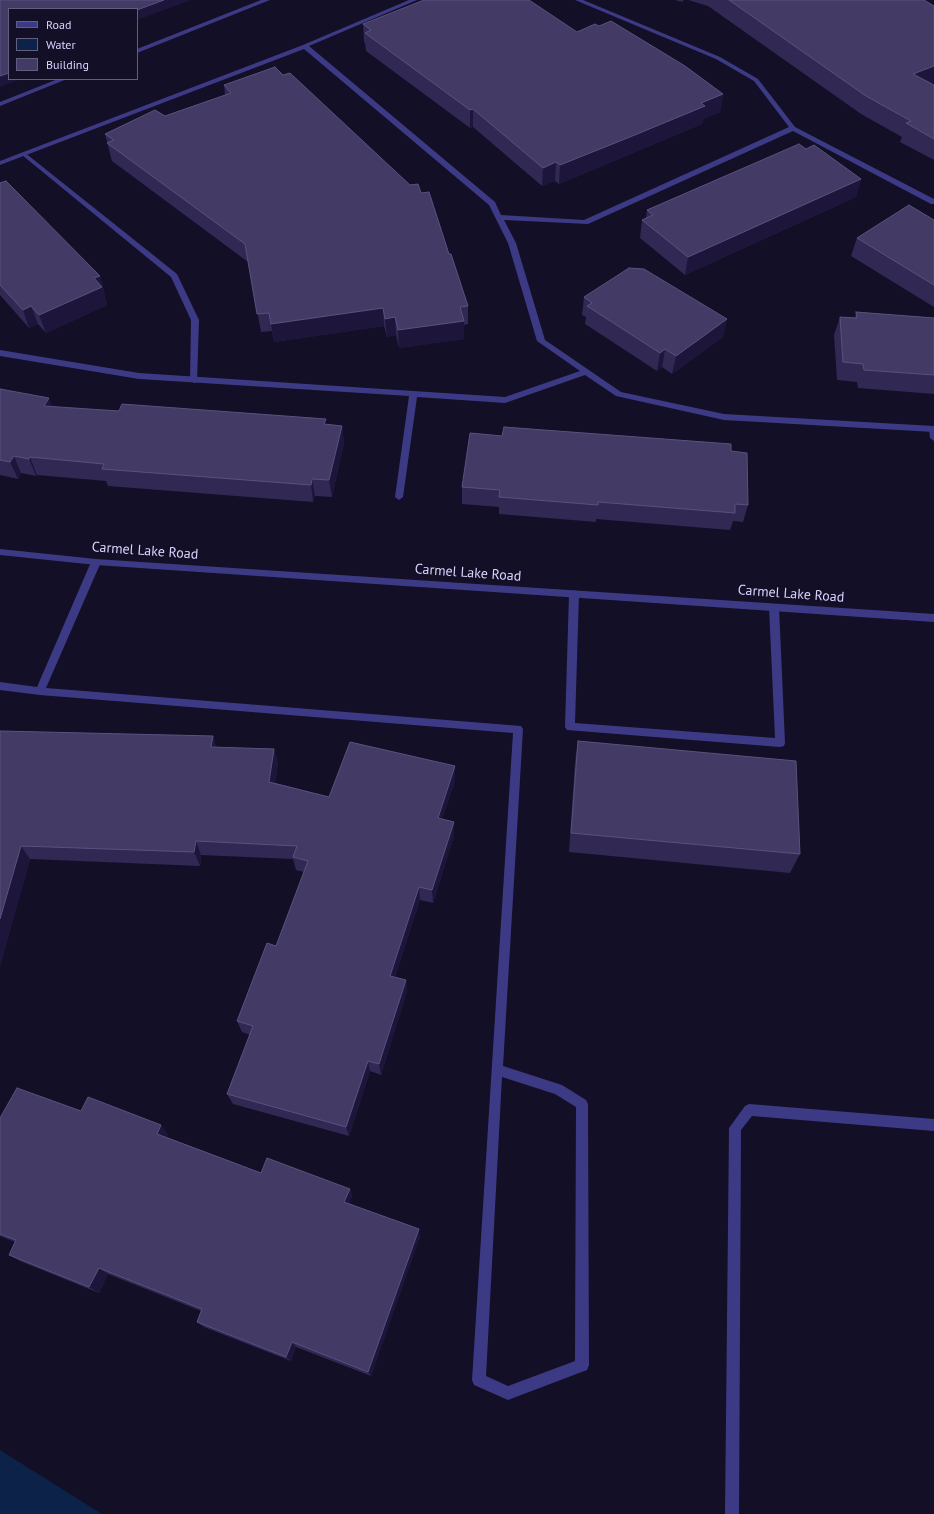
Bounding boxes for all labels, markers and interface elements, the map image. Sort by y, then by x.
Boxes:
legend [8,8,138,80]
text: Road [46,17,71,32]
text: Water [46,37,76,52]
text: Building [46,57,89,72]
street label: Carmel Lake Road [91,539,199,563]
street label: Carmel Lake Road [414,561,522,585]
street label: Carmel Lake Road [737,582,845,606]

